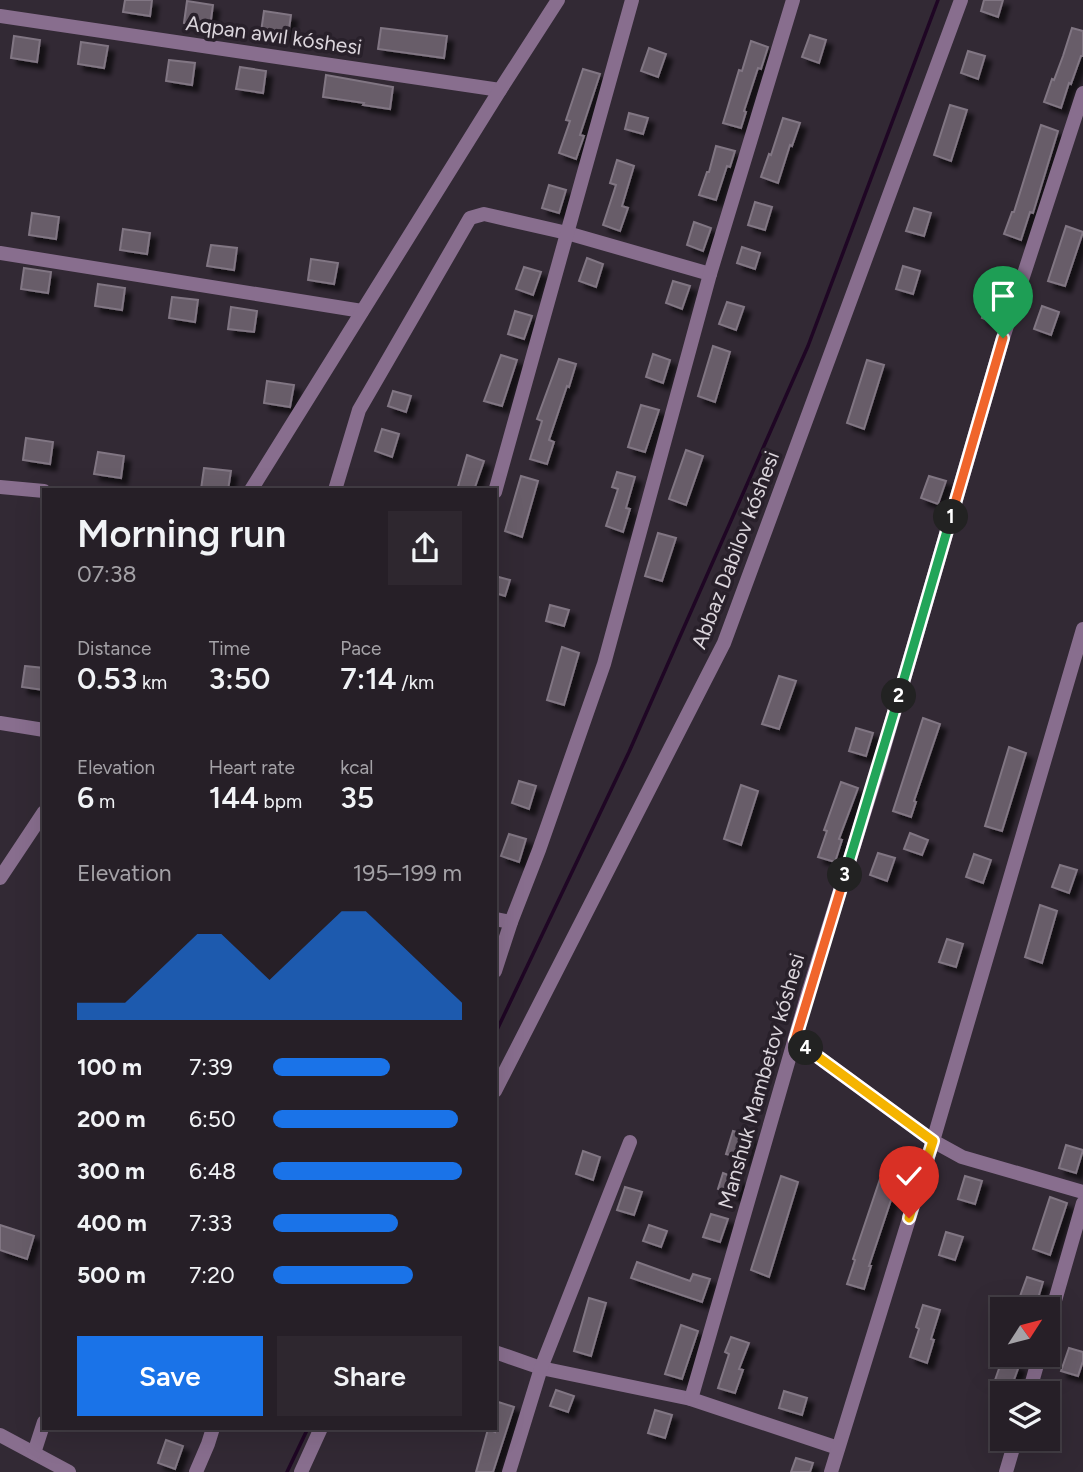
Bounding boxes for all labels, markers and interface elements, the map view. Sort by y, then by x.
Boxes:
street label: Aqpan awıl kóshesi [184,10,364,60]
pin [973,266,1033,338]
icon: arrive [984,277,1022,315]
street label: Abbaz Dabilov kóshesi [686,448,784,652]
pin: 1 [934,500,968,534]
text: 1 [946,505,955,528]
text: Morning run [77,511,286,557]
button: share [388,511,462,585]
text: 07:38 [77,560,137,588]
text: Distance [77,637,151,660]
text: Time [209,637,250,660]
text: Pace [340,637,381,660]
text: 0.53 [77,660,137,697]
text: 3:50 [209,660,270,697]
text: 7:14 [340,660,397,697]
text: km [137,671,167,694]
text: /km [397,671,434,694]
pin: 2 [881,678,916,714]
text: 2 [893,684,904,707]
text: Elevation [77,756,155,779]
text: Heart rate [209,756,295,779]
text: kcal [340,756,374,779]
text: 6 [77,779,94,816]
text: 144 [209,779,259,816]
text: 35 [340,779,374,816]
text: m [94,790,115,813]
text: bpm [259,790,302,813]
pin: 3 [828,858,862,892]
text: Elevation [77,859,172,887]
text: 195–199 m [353,859,462,887]
text: 3 [839,863,850,886]
street label: Manshuk Mambetov kóshesi [713,950,809,1212]
pin: 4 [788,1030,824,1066]
text: 4 [799,1036,812,1059]
text: 100 m [77,1053,142,1081]
text: 7:39 [189,1053,233,1081]
text: 200 m [77,1105,146,1133]
text: 6:50 [189,1105,236,1133]
pin [879,1146,939,1218]
text: 300 m [77,1157,145,1185]
text: 6:48 [189,1157,236,1185]
icon: check [890,1157,928,1195]
text: 400 m [77,1209,147,1237]
text: 7:33 [189,1209,232,1237]
text: 500 m [77,1261,146,1289]
text: 7:20 [189,1261,235,1289]
north arrow [990,1297,1060,1367]
map controls [990,1297,1060,1451]
button: Save [77,1336,263,1416]
button: Share [277,1336,462,1416]
button: layers [990,1381,1060,1451]

